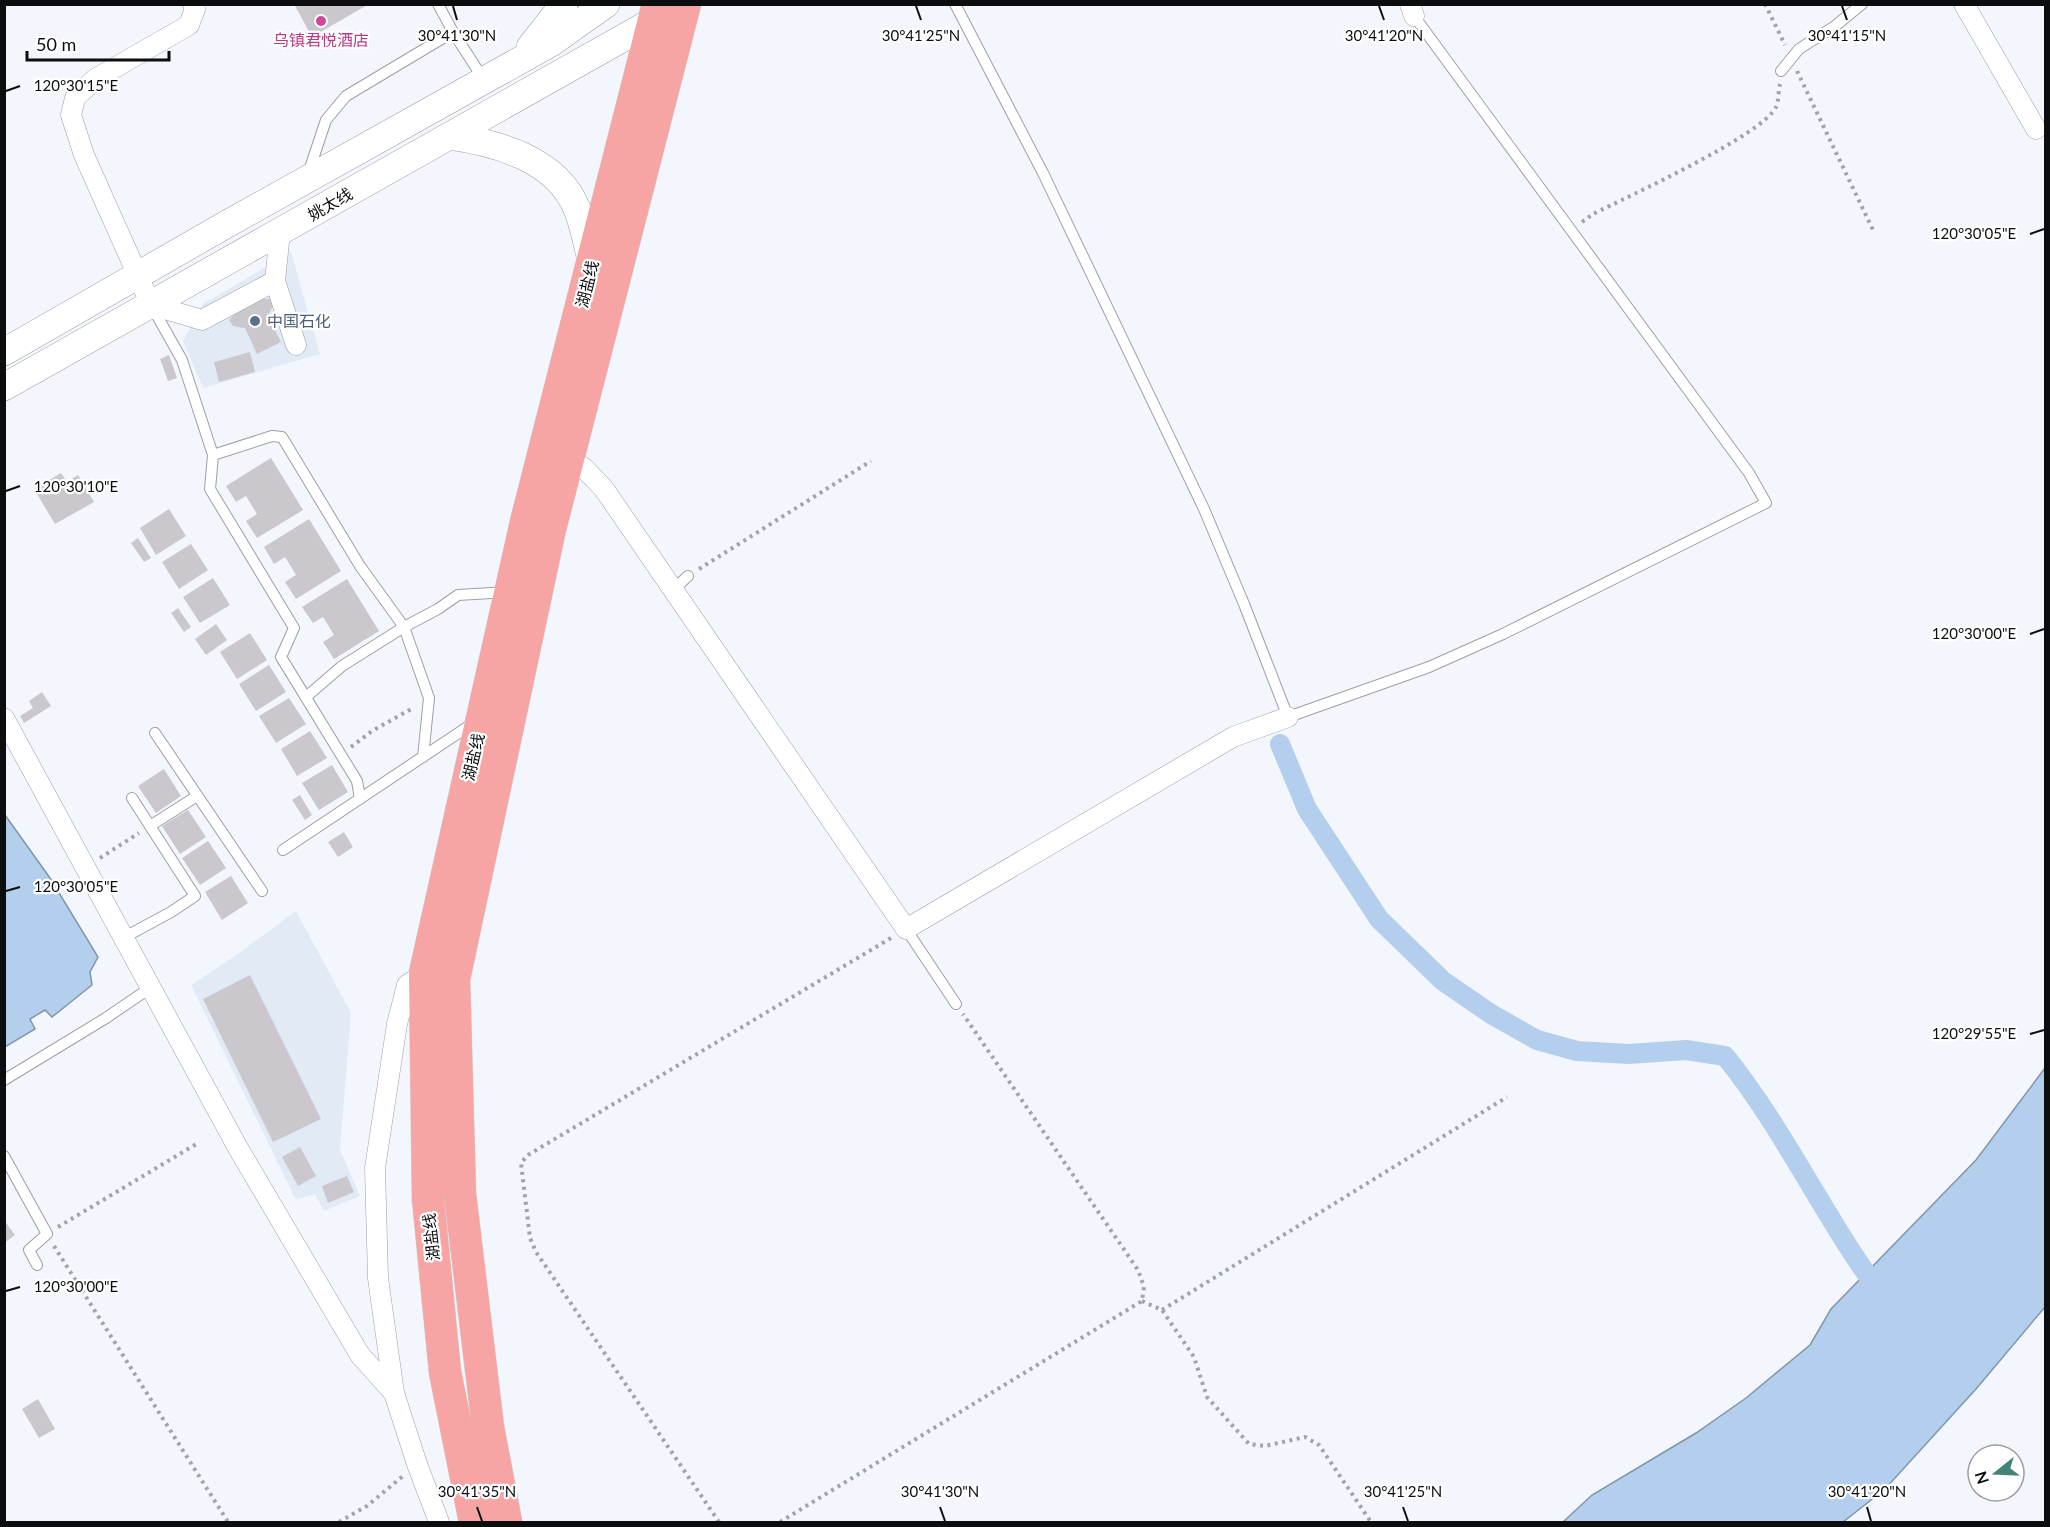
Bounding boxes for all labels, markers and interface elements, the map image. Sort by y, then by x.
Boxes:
marker: 乌镇君悦酒店 [314,14,328,28]
scale bar [27,24,170,62]
text: 30°41'30"N [418,26,496,44]
text: 30°41'25"N [882,26,960,44]
text: 30°41'20"N [1345,26,1423,44]
text: 30°41'15"N [1808,26,1886,44]
place label: 乌镇君悦酒店 [273,30,369,49]
text: 50 m [36,33,76,55]
text: 120°30'15"E [34,76,118,94]
street label: 姚太线 [304,183,355,224]
text: 120°30'05"E [1932,224,2016,242]
street label: 湖盐线 [571,258,602,309]
place label: 中国石化 [267,311,331,330]
marker: 中国石化 [248,314,262,328]
text: 120°30'10"E [34,477,118,495]
text: 120°30'00"E [1932,624,2016,642]
street label: 湖盐线 [458,731,487,782]
text: 120°30'05"E [34,877,118,895]
text: 120°29'55"E [1932,1024,2016,1042]
street label: 湖盐线 [419,1212,442,1262]
text: 120°30'00"E [34,1277,118,1295]
north arrow [1966,1443,2026,1503]
text: N [1970,1469,1992,1487]
text: 30°41'35"N [438,1482,516,1500]
text: 30°41'30"N [901,1482,979,1500]
text: 30°41'25"N [1364,1482,1442,1500]
text: 30°41'20"N [1828,1482,1906,1500]

